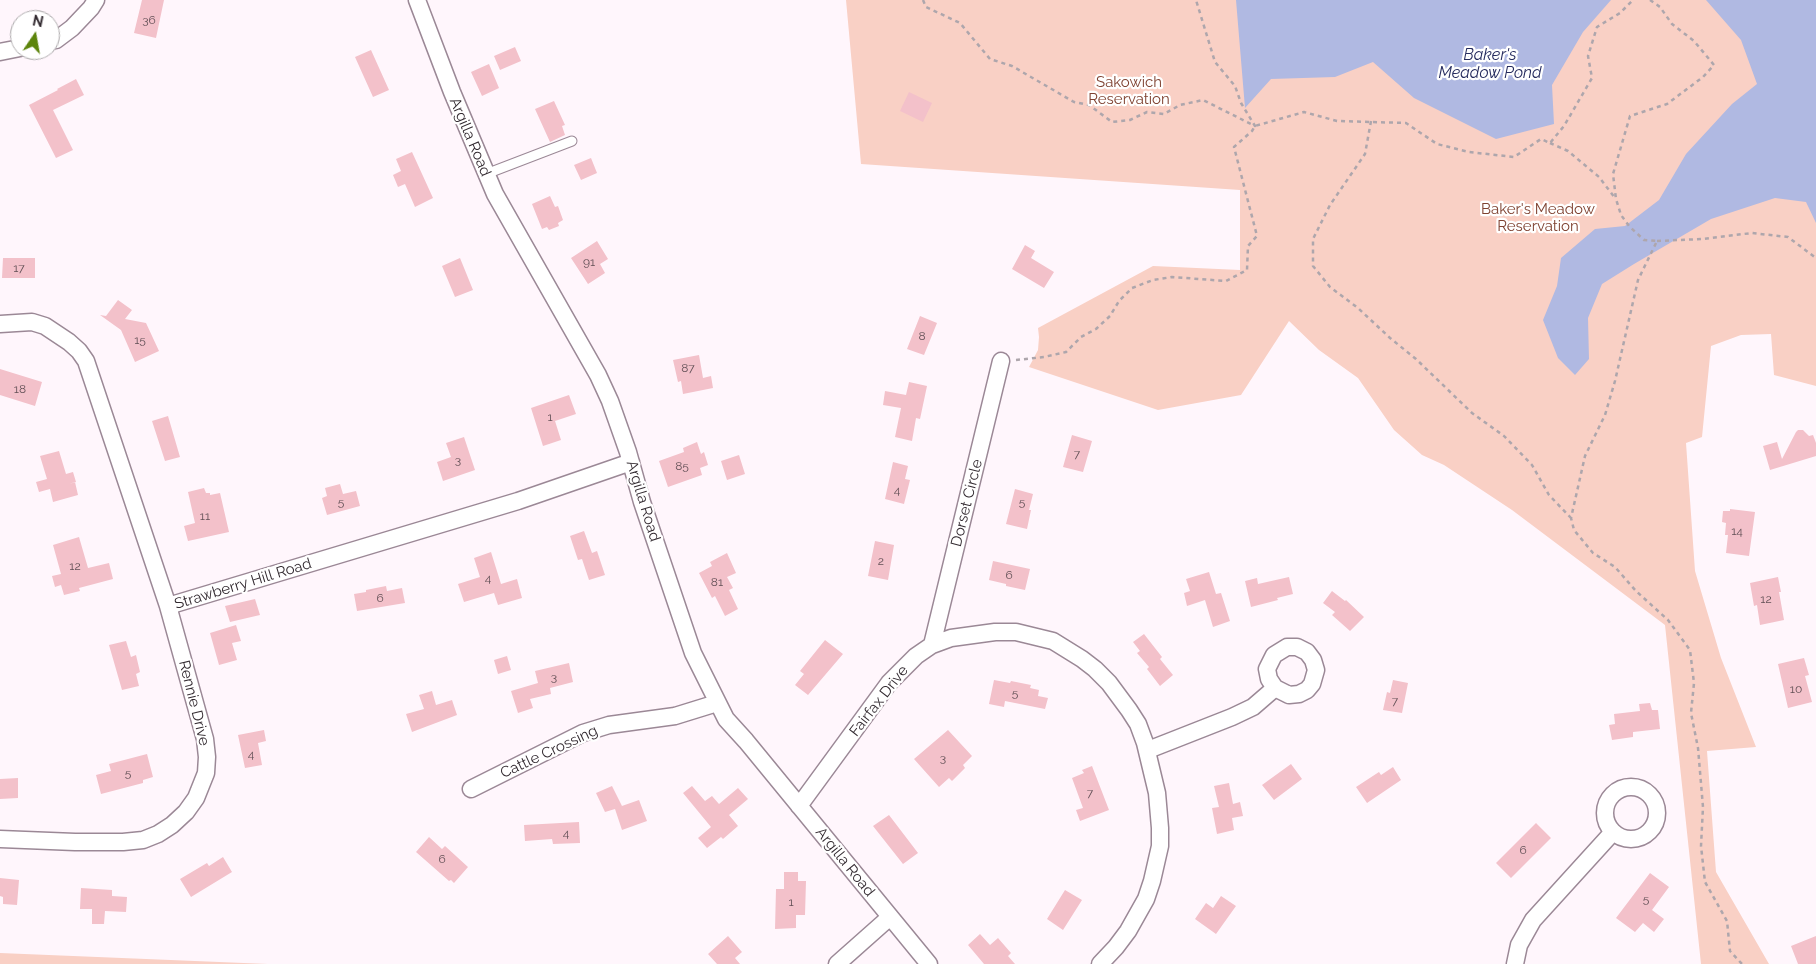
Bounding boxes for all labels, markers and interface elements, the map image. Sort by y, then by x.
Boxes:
north arrow [10,10,60,60]
text: N [31,12,45,30]
house number: 36 [142,13,156,27]
water label: Baker's Meadow Pond [1438,45,1542,83]
park label: Sakowich Reservation [1088,73,1170,108]
street label: Argilla Road [445,95,495,179]
park label: Baker's Meadow Reservation [1481,200,1595,235]
house number: 91 [583,255,595,269]
house number: 17 [13,261,25,275]
house number: 8 [918,329,926,343]
house number: 15 [134,333,146,347]
house number: 87 [681,361,695,375]
house number: 18 [14,382,26,396]
house number: 1 [547,410,553,424]
house number: 7 [1074,447,1080,461]
house number: 3 [455,453,461,467]
street label: Dorset Circle [947,457,987,549]
street label: Argilla Road [622,458,664,544]
house number: 85 [675,459,689,473]
house number: 4 [894,483,900,497]
house number: 5 [338,495,344,509]
house number: 5 [1019,495,1025,509]
house number: 11 [200,509,210,523]
house number: 14 [1731,524,1743,538]
house number: 2 [878,554,884,568]
street label: Strawberry Hill Road [172,555,314,613]
house number: 12 [69,559,81,573]
house number: 6 [1005,568,1013,582]
house number: 4 [485,571,491,585]
house number: 81 [711,575,723,589]
house number: 6 [376,591,384,605]
house number: 12 [1760,592,1772,606]
street label: Rennie Drive [175,658,213,748]
street label: Fairfax Drive [846,662,912,740]
house number: 3 [551,670,557,684]
house number: 10 [1790,682,1802,696]
house number: 5 [1012,686,1018,700]
house number: 7 [1392,694,1398,708]
street label: Cattle Crossing [498,722,600,782]
house number: 4 [248,747,254,761]
house number: 3 [940,751,946,765]
house number: 5 [125,766,131,780]
house number: 7 [1087,786,1093,800]
street label: Argilla Road [812,824,878,900]
house number: 4 [563,826,569,840]
house number: 6 [1519,843,1527,857]
house number: 6 [438,852,446,866]
house number: 5 [1643,892,1649,906]
house number: 1 [788,895,794,909]

